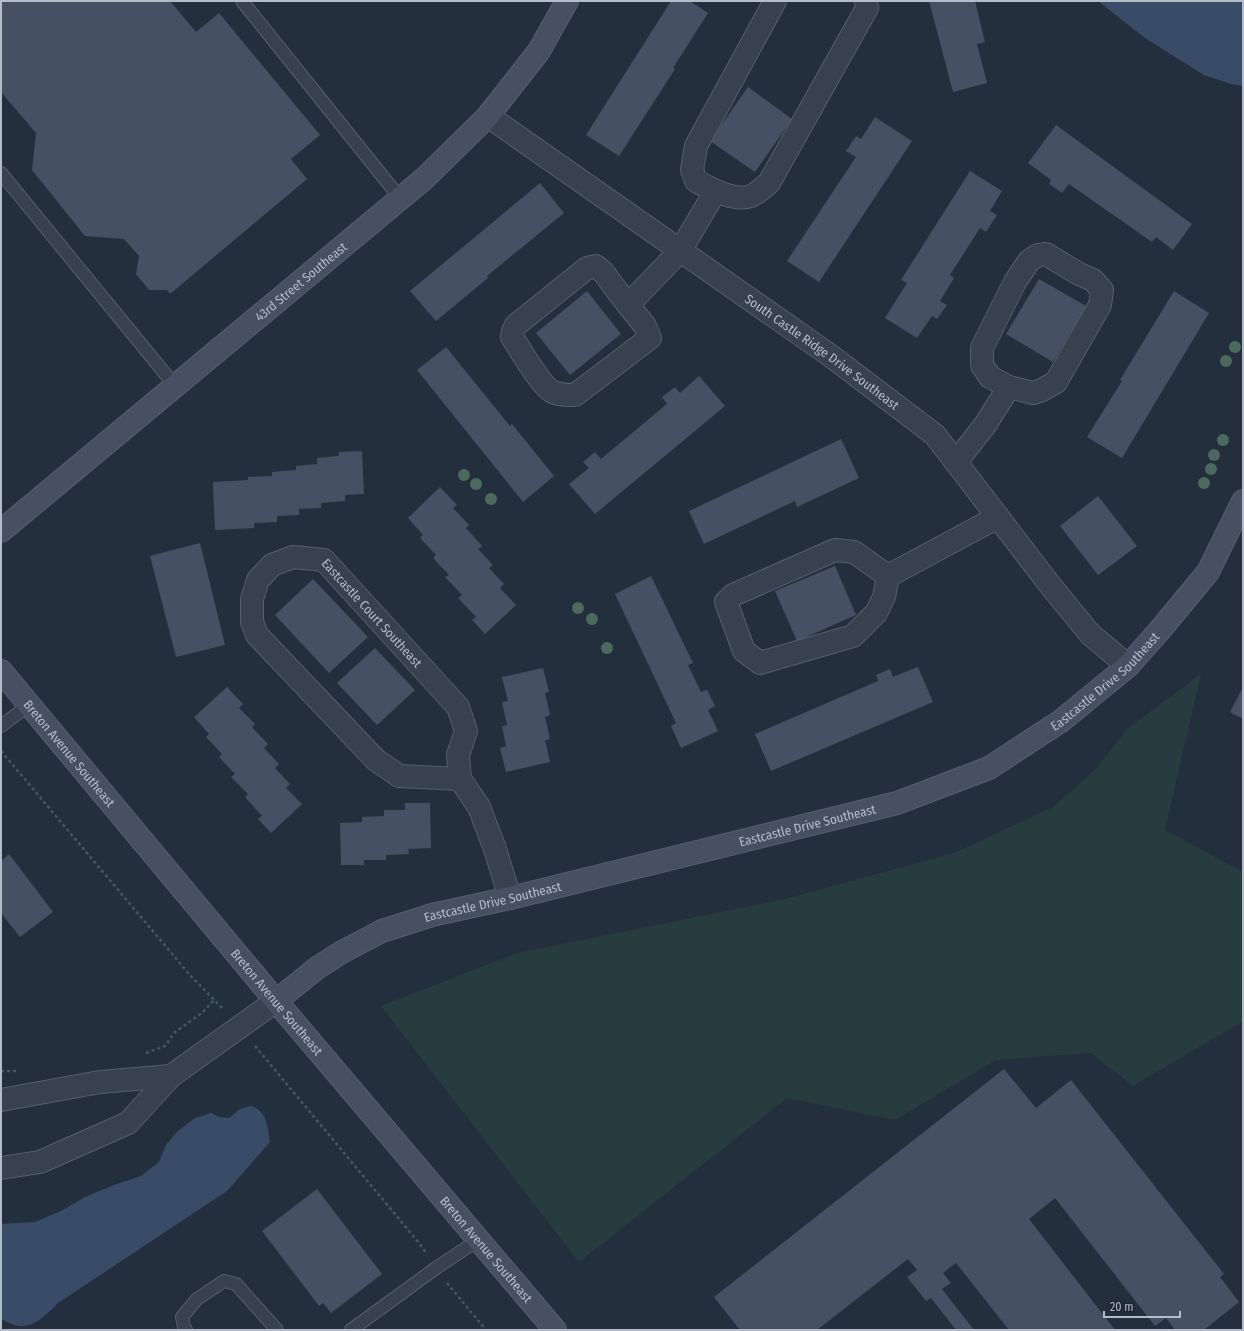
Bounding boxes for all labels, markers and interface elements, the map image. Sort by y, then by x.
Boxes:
street label: 43rd Street Southeast [252,239,351,324]
street label: South Castle Ridge Drive Southeast [742,291,902,413]
street label: Eastcastle Court Southeast [318,556,425,671]
street label: Eastcastle Drive Southeast [1048,629,1163,734]
street label: Breton Avenue Southeast [20,697,118,811]
street label: Eastcastle Drive Southeast [737,801,878,850]
street label: Eastcastle Drive Southeast [422,879,564,925]
street label: Breton Avenue Southeast [228,946,326,1059]
street label: Breton Avenue Southeast [437,1193,536,1306]
scale bar [1104,1293,1180,1319]
text: 20 m [1110,1300,1134,1314]

